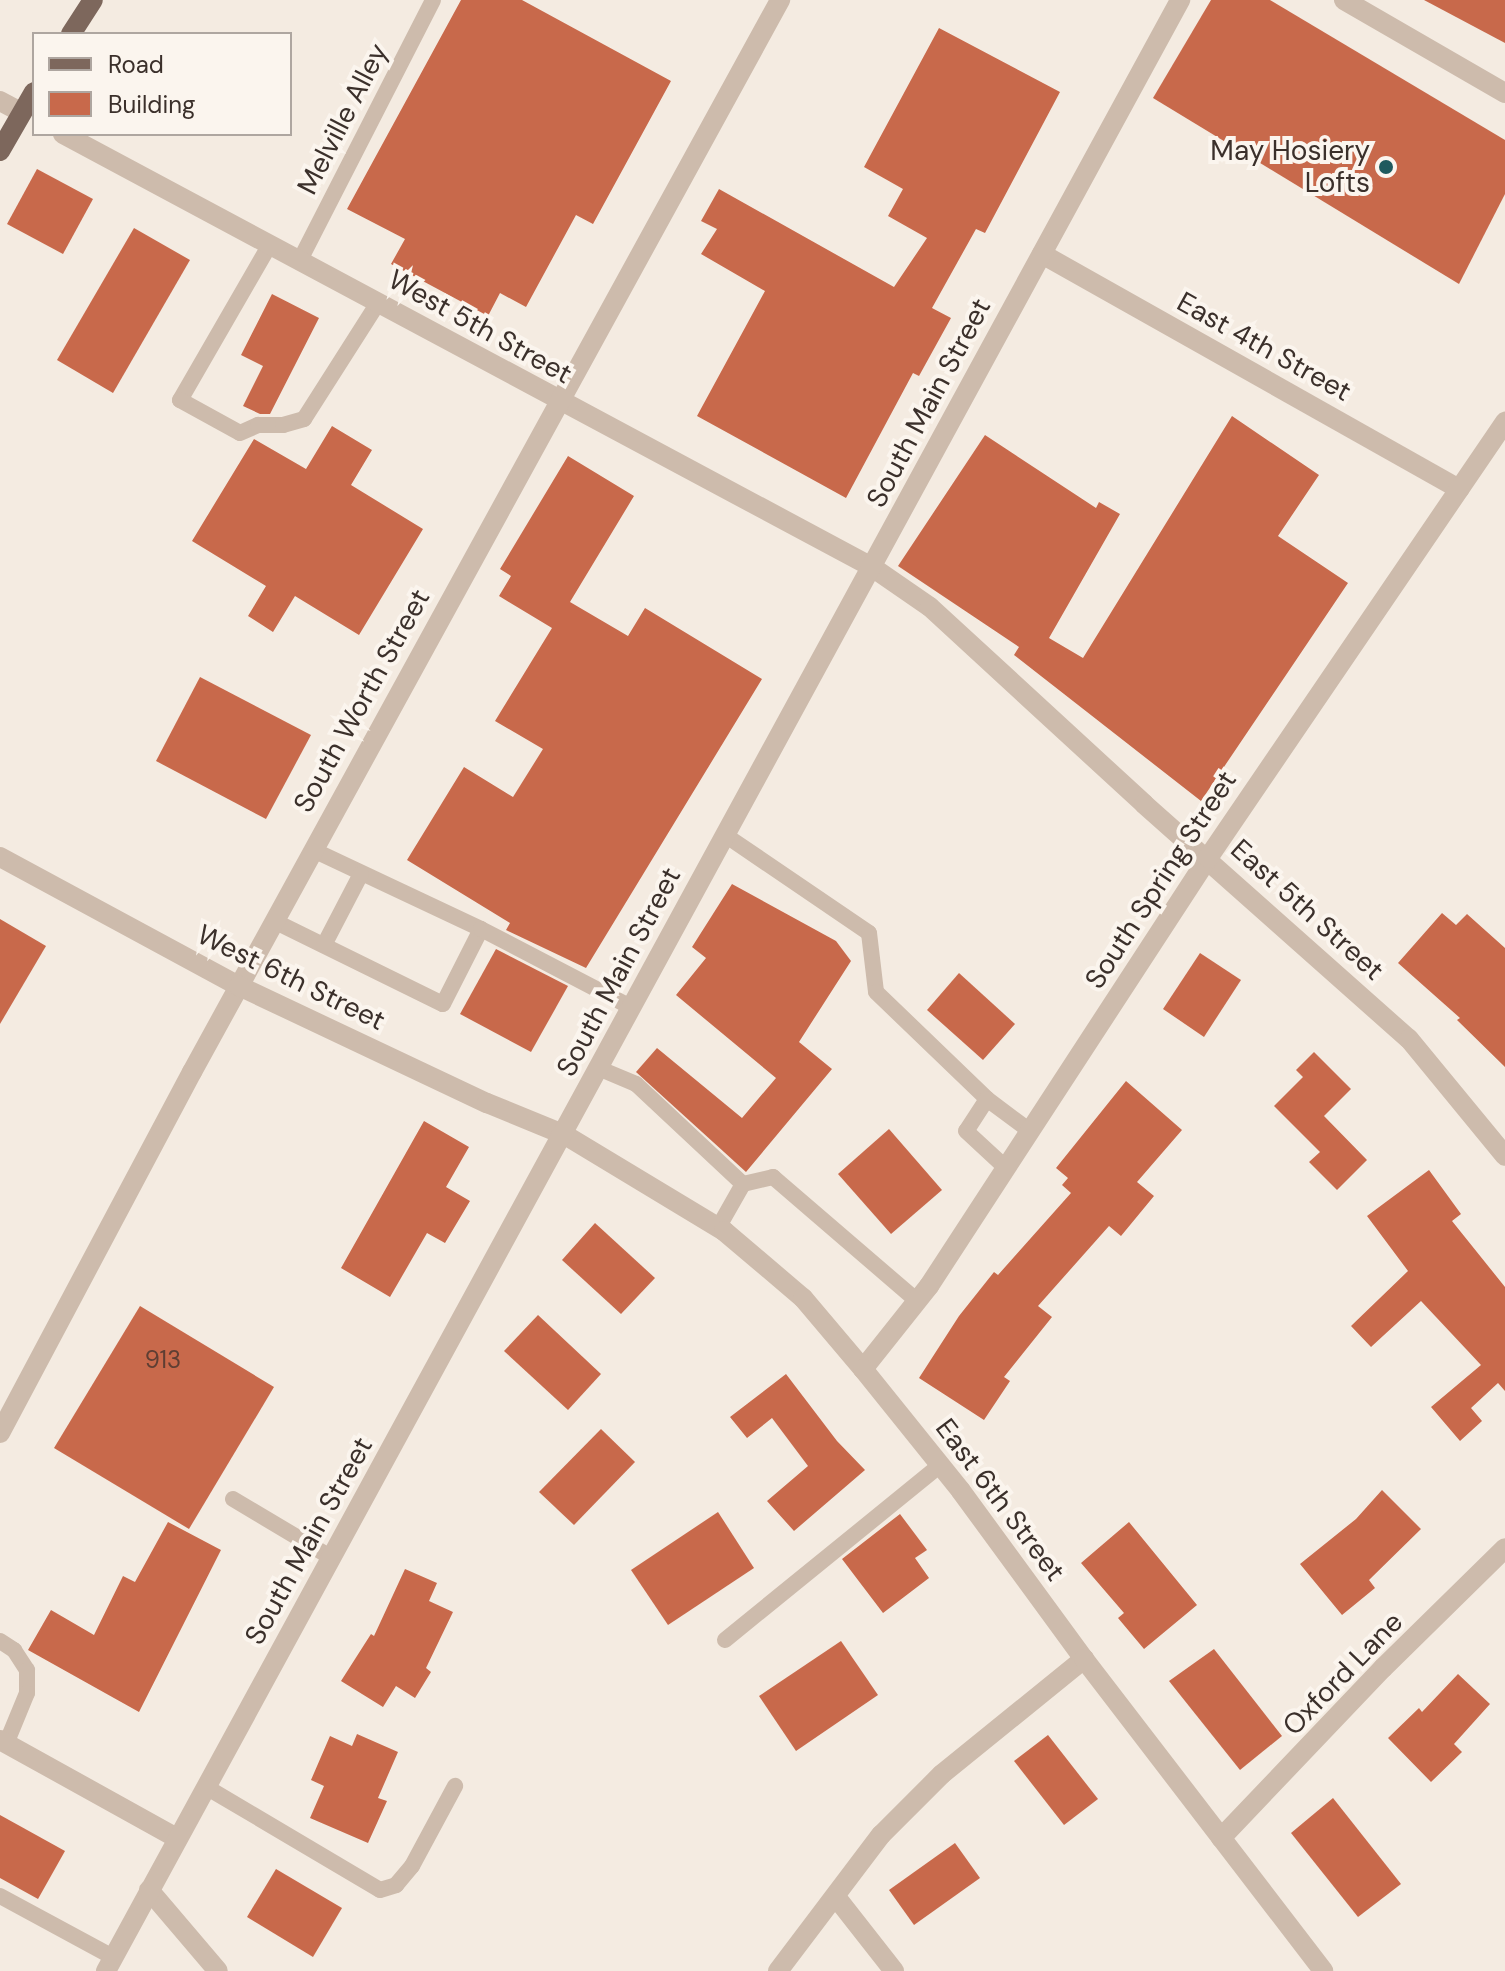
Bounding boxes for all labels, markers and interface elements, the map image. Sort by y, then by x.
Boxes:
legend [32,32,292,136]
street label: Melville Alley [291,38,395,200]
text: Road [108,49,164,80]
text: Building [108,89,195,120]
place label: May Hosiery Lofts [1210,134,1370,200]
marker: May Hosiery Lofts [1377,158,1395,176]
street label: West 5th Street [382,263,578,391]
street label: East 4th Street [1171,285,1357,409]
street label: South Main Street [860,293,998,513]
street label: South Worth Street [287,584,437,818]
street label: South Spring Street [1078,765,1244,995]
street label: East 5th Street [1224,833,1390,987]
street label: South Main Street [550,862,688,1082]
street label: West 6th Street [192,918,390,1038]
house number: 913 [145,1346,181,1374]
street label: East 6th Street [928,1412,1072,1588]
street label: South Main Street [238,1431,380,1651]
street label: Oxford Lane [1276,1606,1410,1742]

